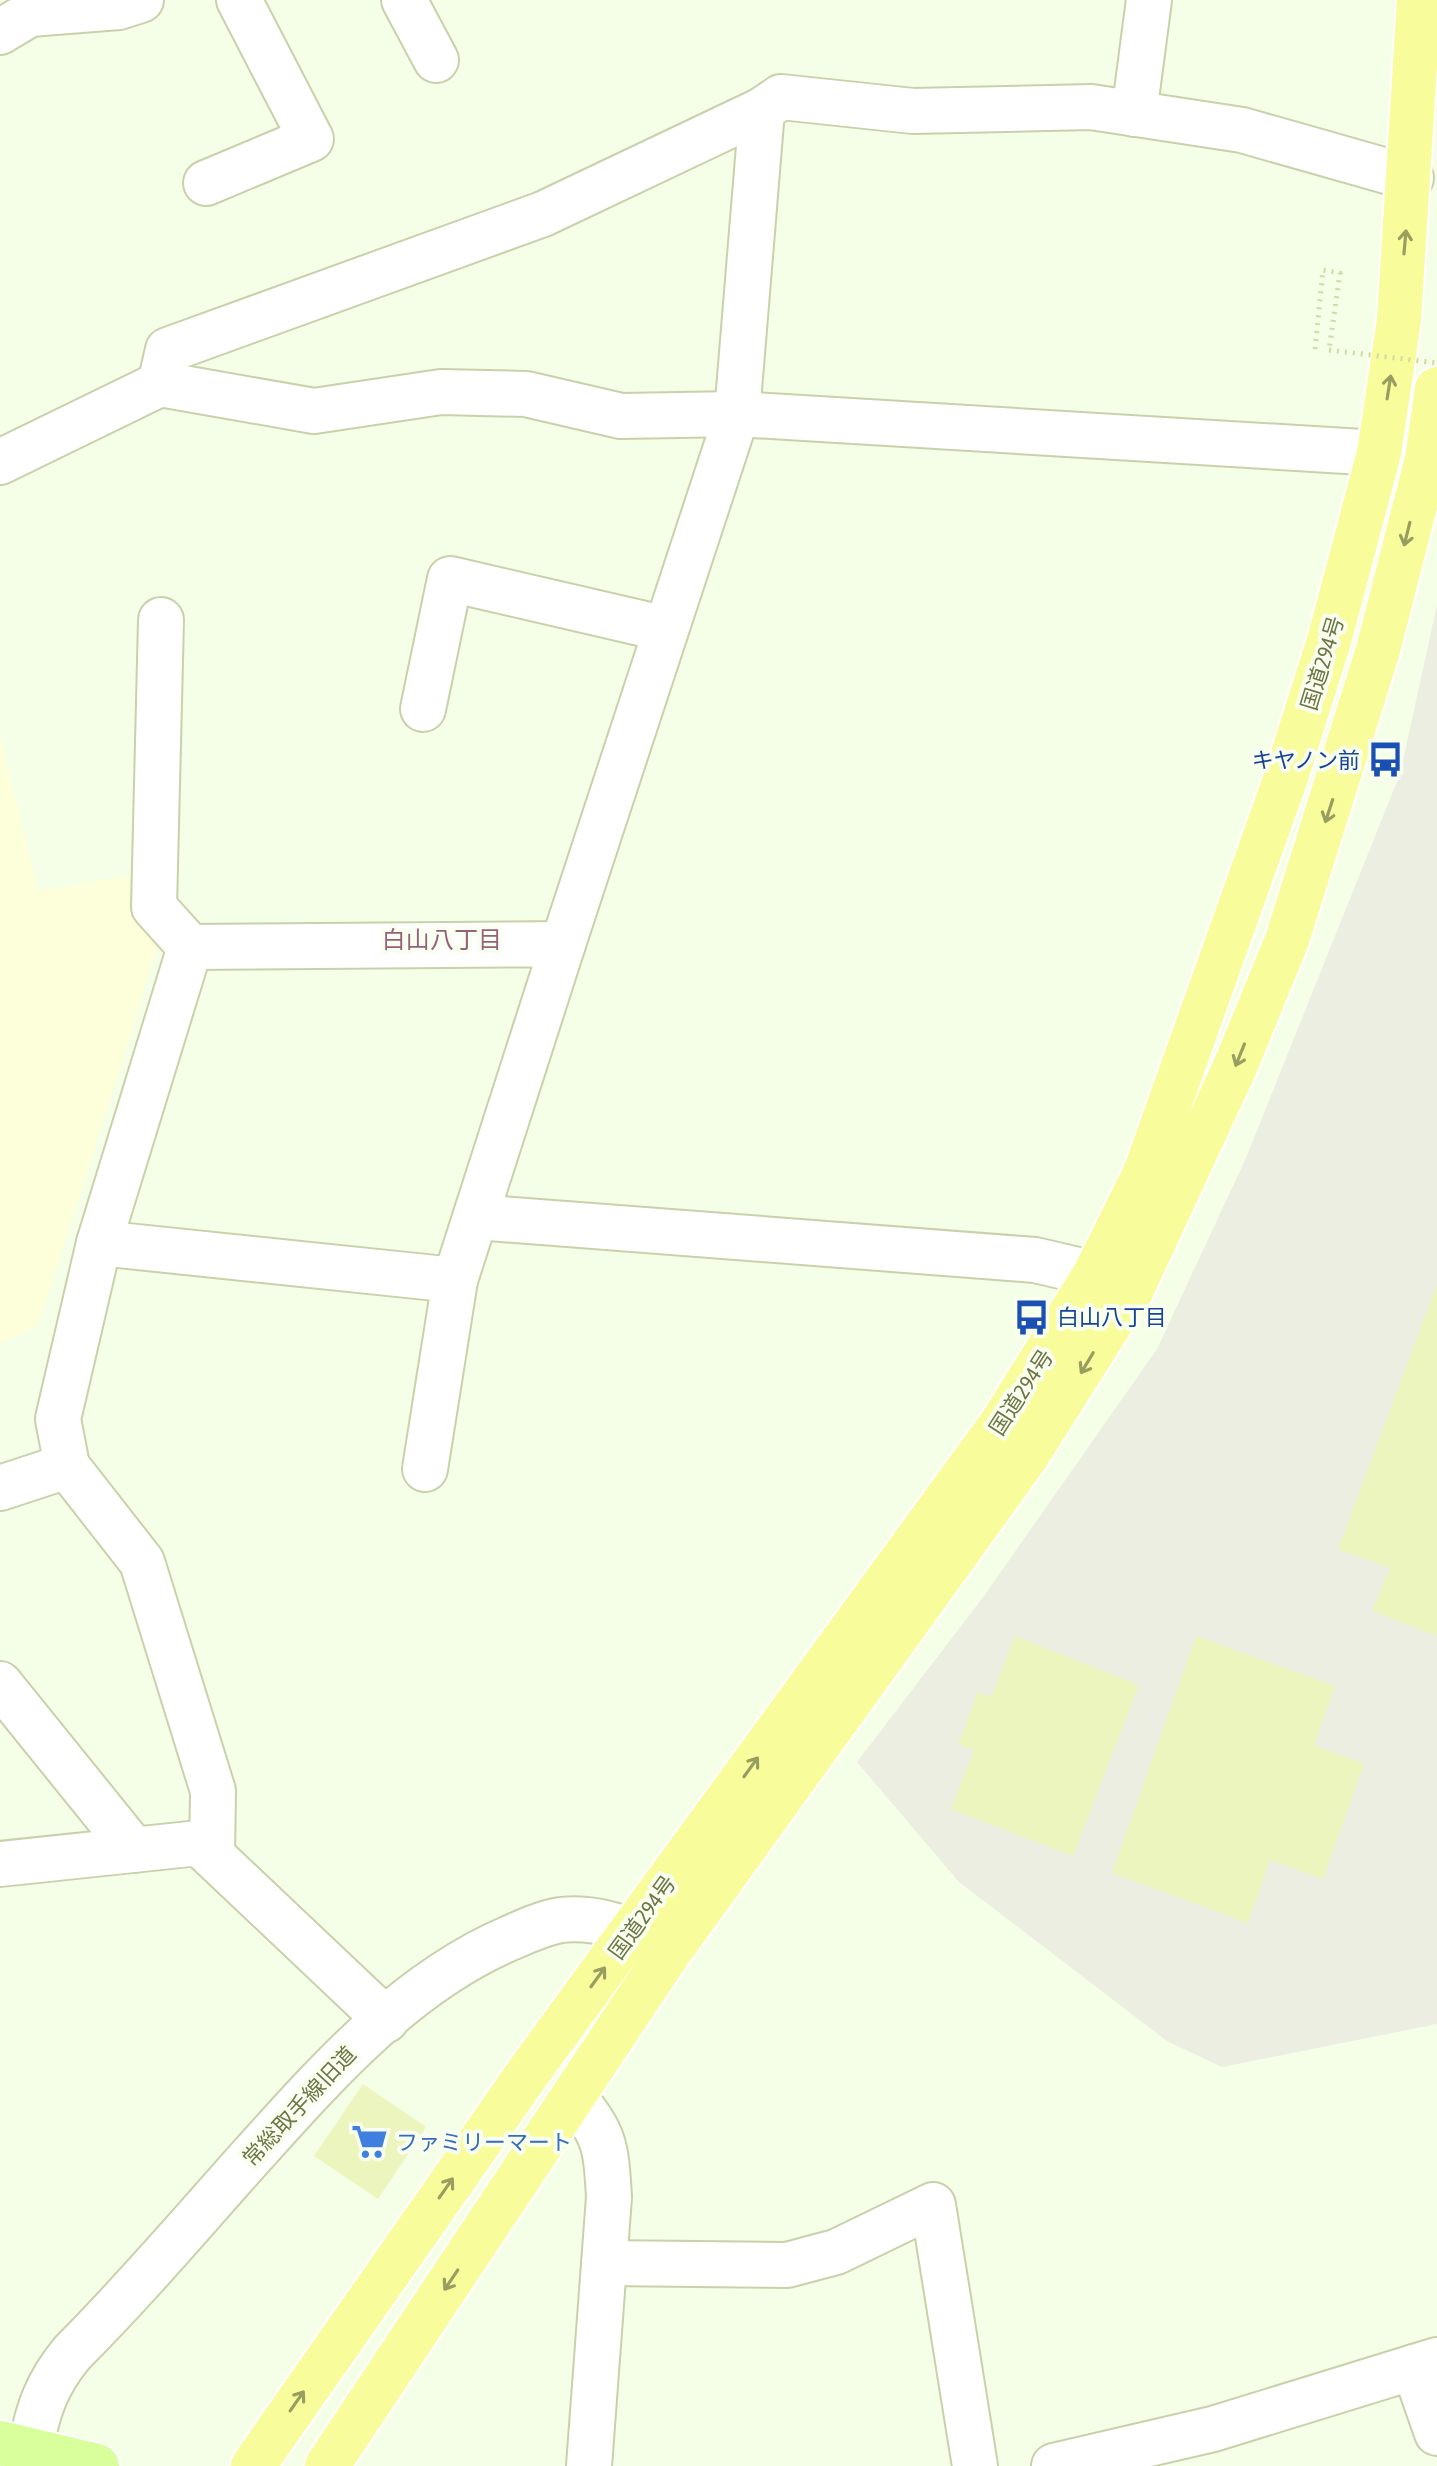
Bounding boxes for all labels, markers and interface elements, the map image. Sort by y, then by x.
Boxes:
one-way arrow [1398,229,1413,256]
one-way arrow [1382,374,1397,400]
one-way arrow [1399,521,1414,547]
street label: 国道294号 [1295,613,1349,713]
bus stop icon: キヤノン前 [1367,741,1405,779]
place label: キヤノン前 [1252,747,1360,773]
one-way arrow [1321,798,1336,824]
district label: 白山八丁目 [382,926,502,953]
one-way arrow [1232,1042,1246,1067]
bus stop icon: 白山八丁目 [1012,1298,1050,1336]
place label: 白山八丁目 [1057,1304,1167,1330]
street label: 国道294号 [984,1344,1058,1440]
one-way arrow [1079,1351,1095,1374]
one-way arrow [743,1757,759,1779]
street label: 国道294号 [603,1870,681,1964]
one-way arrow [589,1967,606,1988]
street label: 常総取手線旧道 [237,2041,361,2171]
supermarket icon: ファミリーマート [351,2123,389,2161]
place label: ファミリーマート [396,2129,572,2155]
one-way arrow [438,2178,454,2200]
one-way arrow [443,2268,460,2290]
one-way arrow [288,2391,305,2412]

